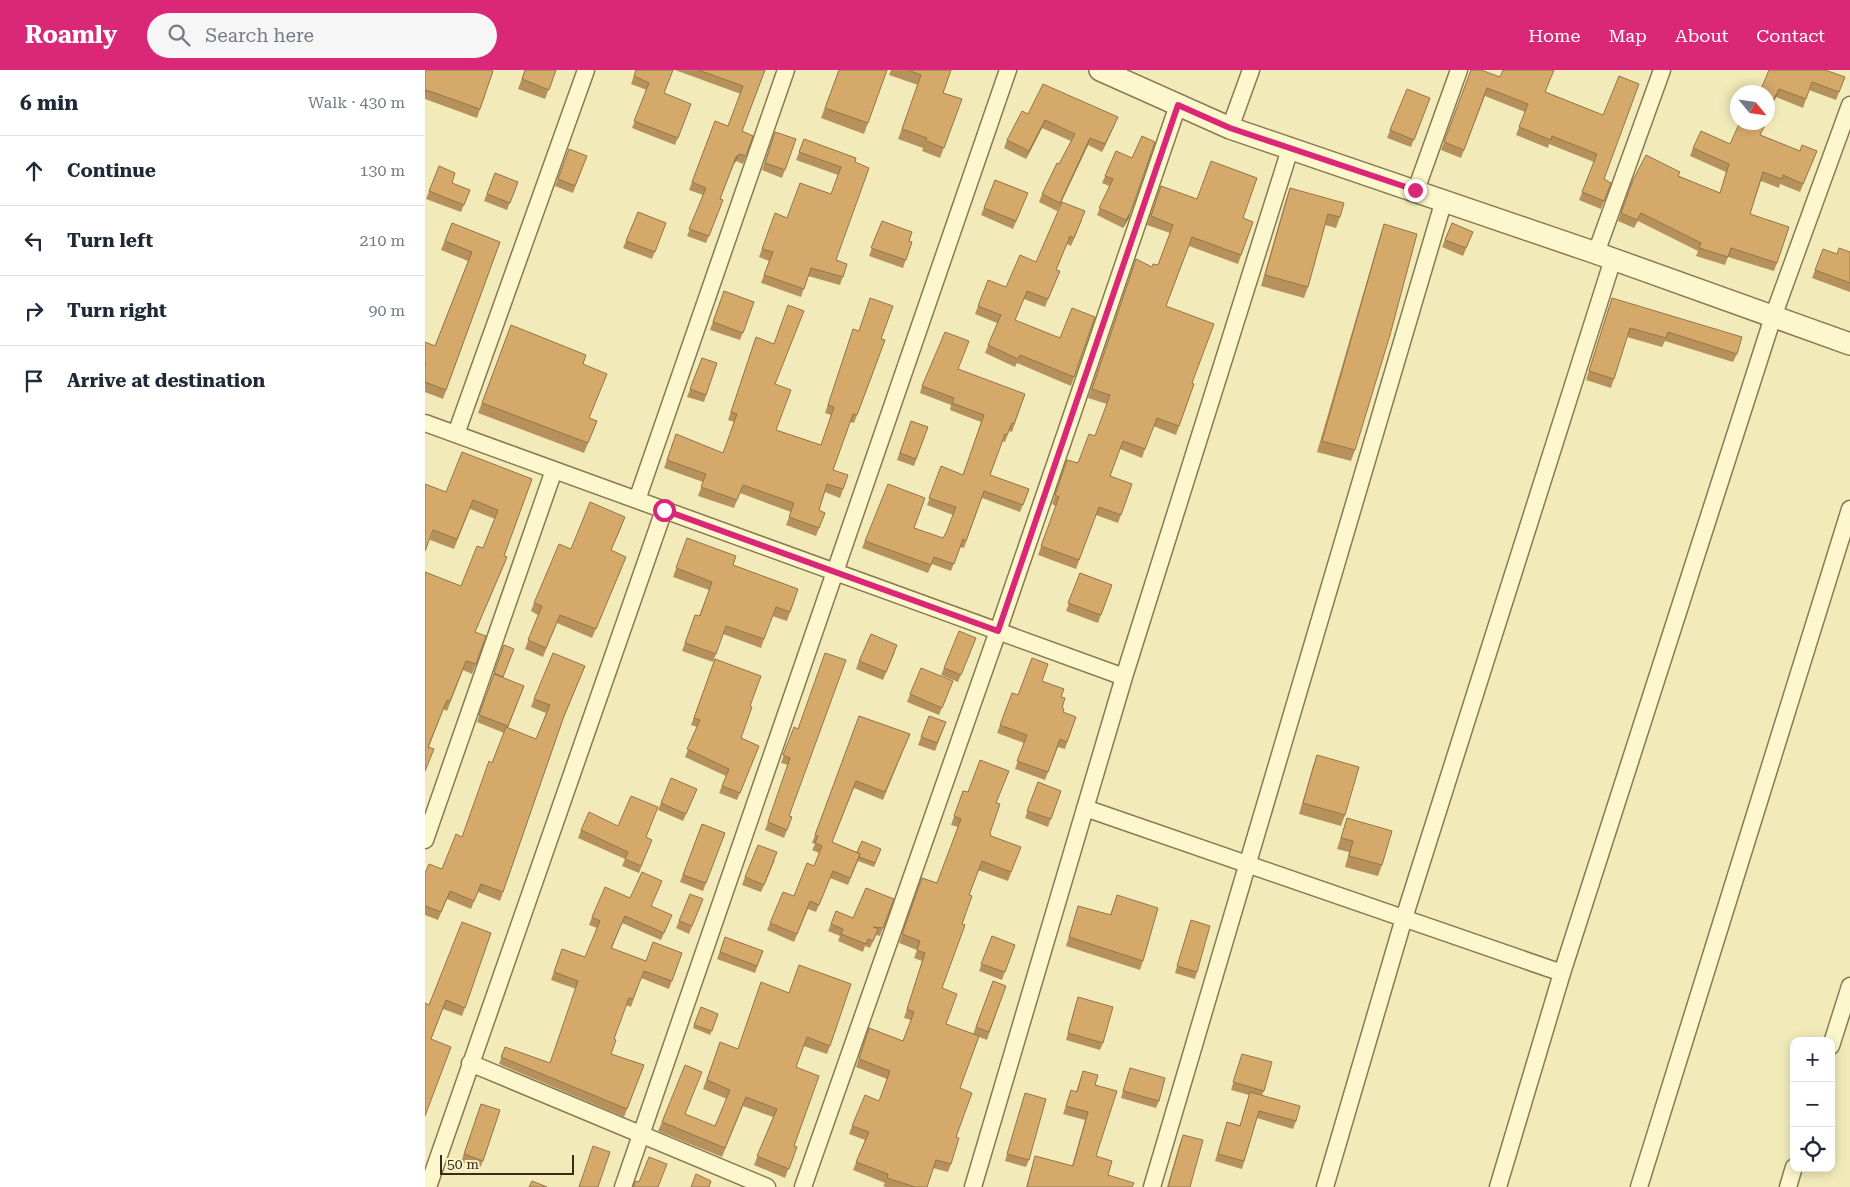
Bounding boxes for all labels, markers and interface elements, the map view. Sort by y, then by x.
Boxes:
search box [147,13,497,58]
text: Roamly [25,21,117,49]
icon: search [165,21,193,49]
text: Search here [205,24,314,47]
text: Home [1528,25,1580,46]
text: Map [1608,25,1647,46]
text: About [1675,25,1728,46]
text: Contact [1756,25,1825,46]
north arrow [1730,85,1775,130]
text: 6 min [20,91,78,115]
text: Walk · 430 m [308,93,405,112]
icon: ahead [20,157,48,185]
text: Continue [67,159,156,182]
text: 130 m [359,161,405,180]
route end [1404,179,1427,202]
icon: left [20,227,48,255]
text: Turn left [67,229,153,252]
text: 210 m [359,231,405,250]
icon: right [20,297,48,325]
text: Turn right [67,299,167,322]
text: 90 m [368,301,405,320]
icon: arrive [20,367,48,395]
text: Arrive at destination [67,369,265,392]
route start [653,499,676,522]
map controls [1790,1037,1835,1172]
button: + [1790,1037,1835,1082]
button: − [1790,1082,1835,1127]
button: locate [1790,1127,1835,1172]
scale bar [440,1152,574,1175]
text: 50 m [447,1156,479,1172]

